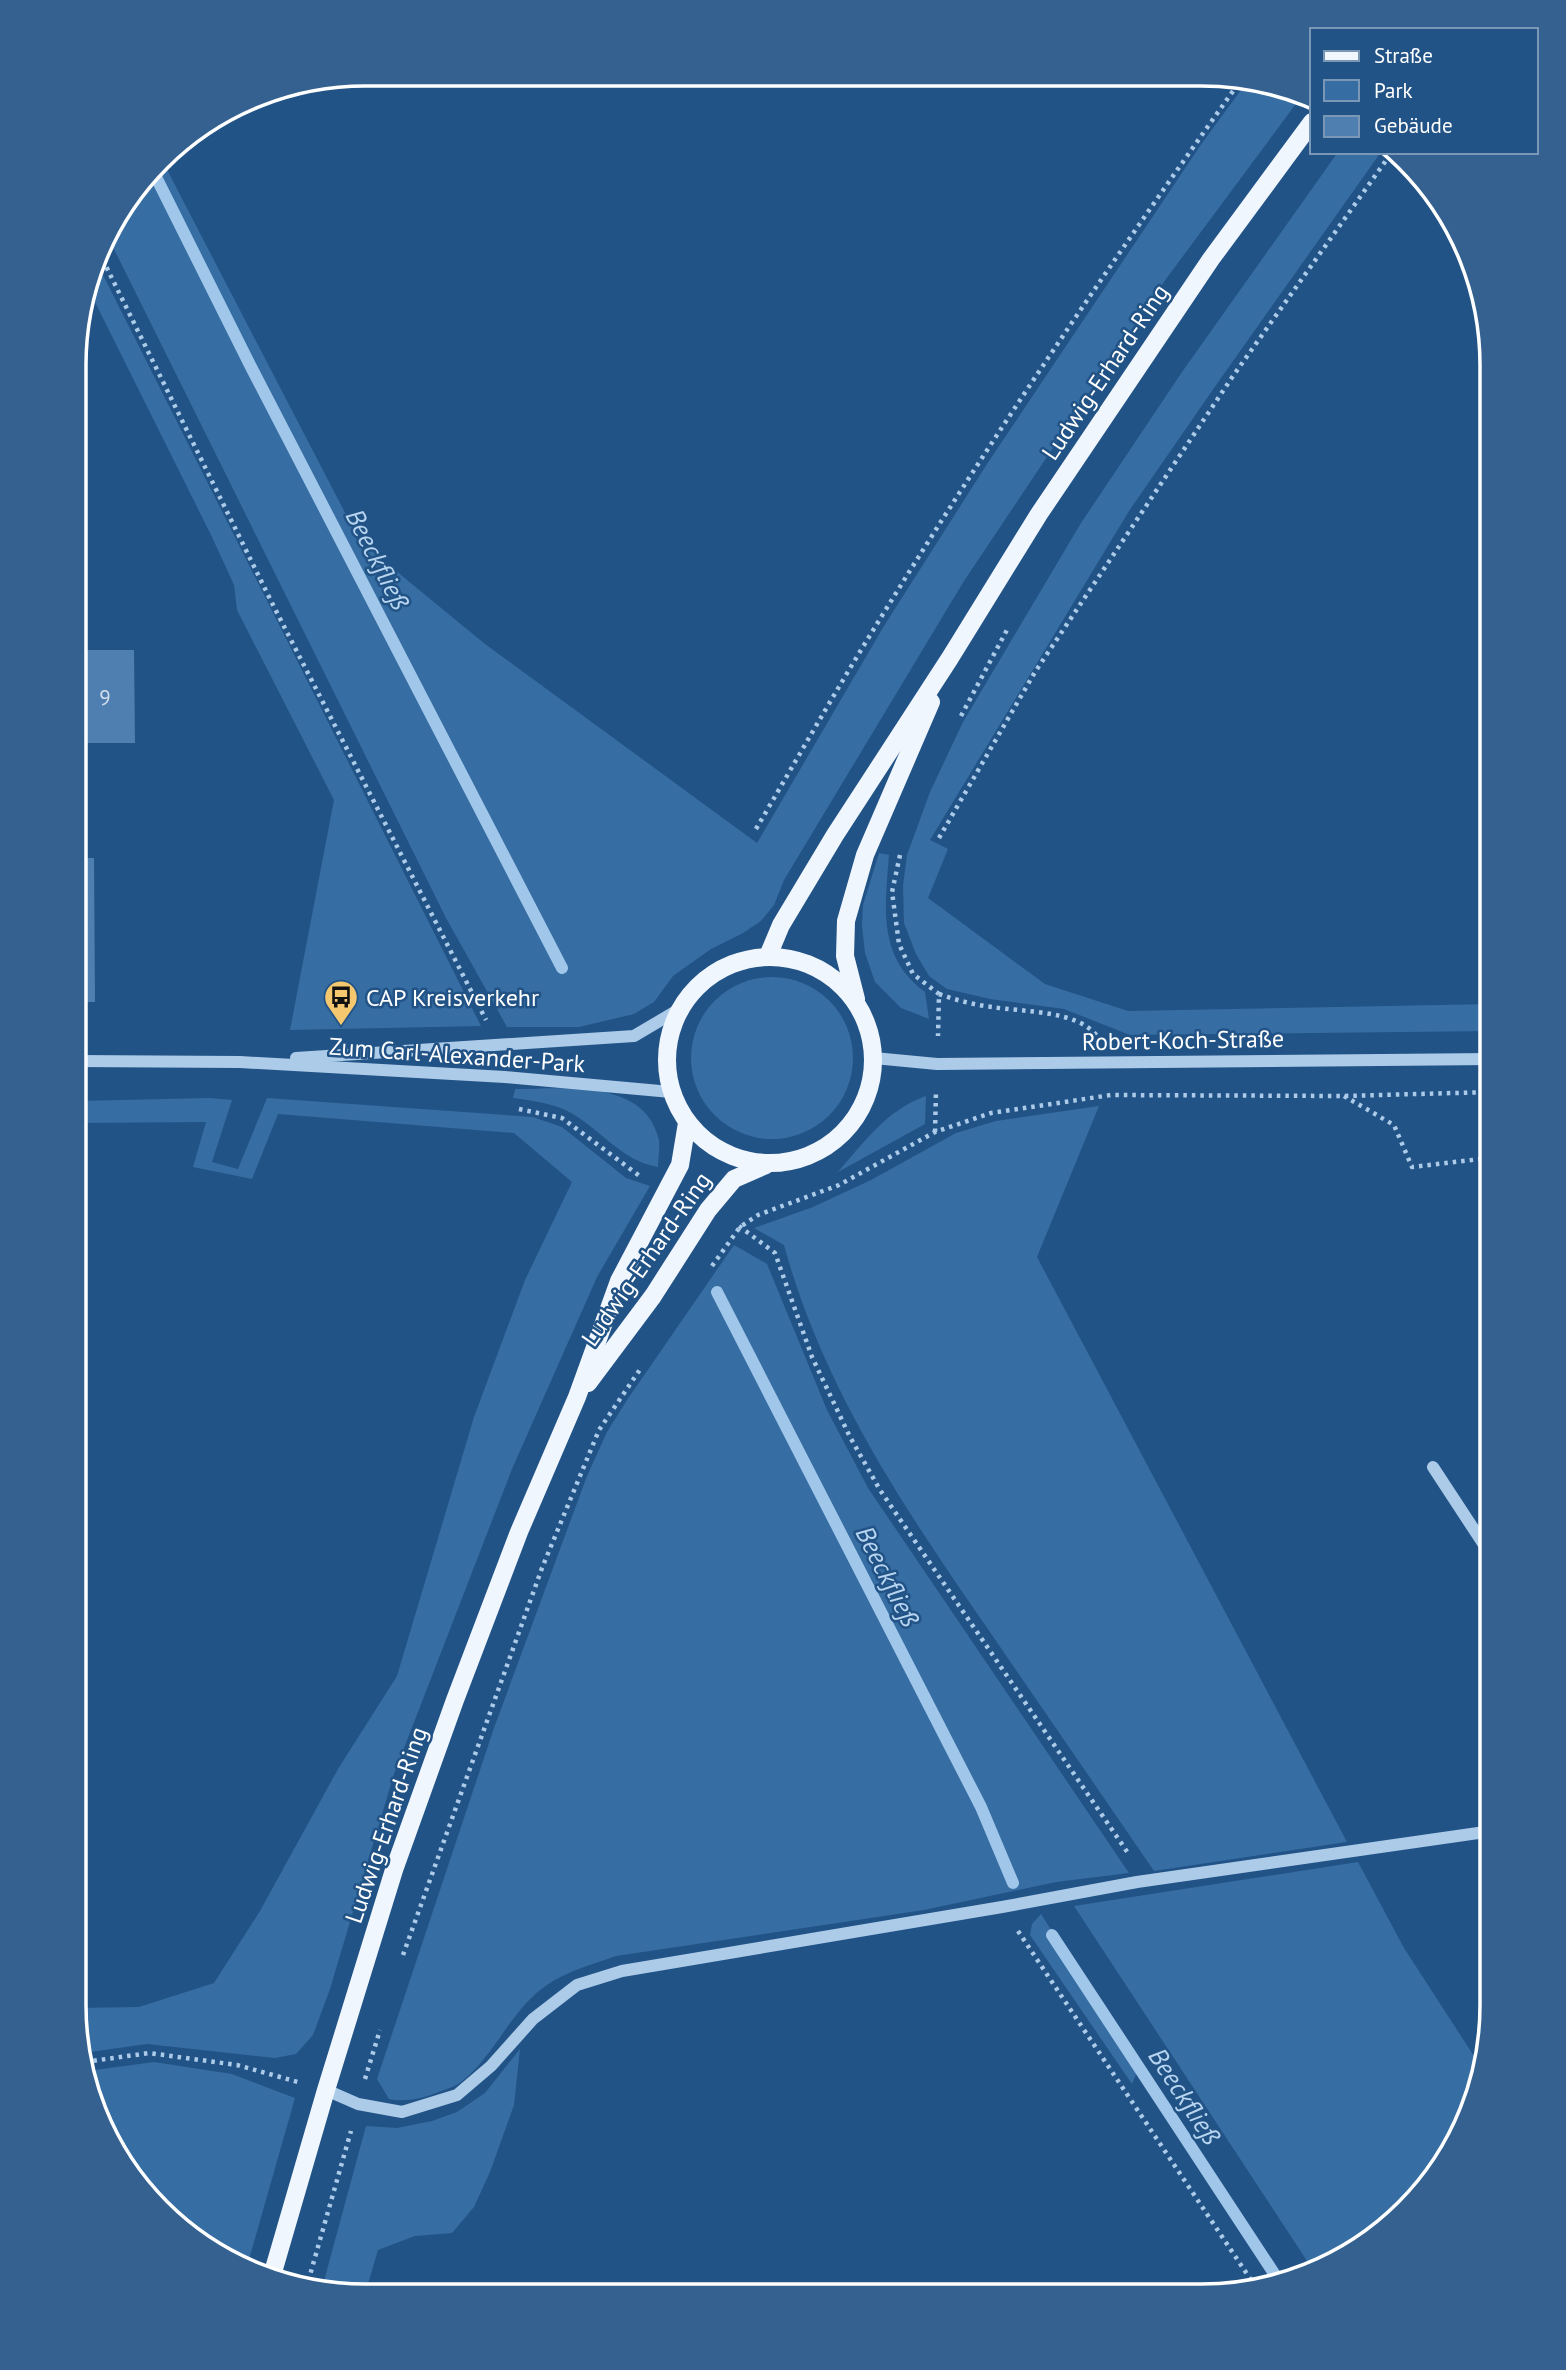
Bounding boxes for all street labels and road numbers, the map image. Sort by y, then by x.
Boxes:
street label: Ludwig-Erhard-Ring [1035,278,1175,466]
street label: Robert-Koch-Straße [1082,1023,1284,1057]
street label: Zum Carl-Alexander-Park [328,1031,587,1079]
street label: Ludwig-Erhard-Ring [574,1166,718,1352]
street label: Ludwig-Erhard-Ring [338,1723,434,1927]

